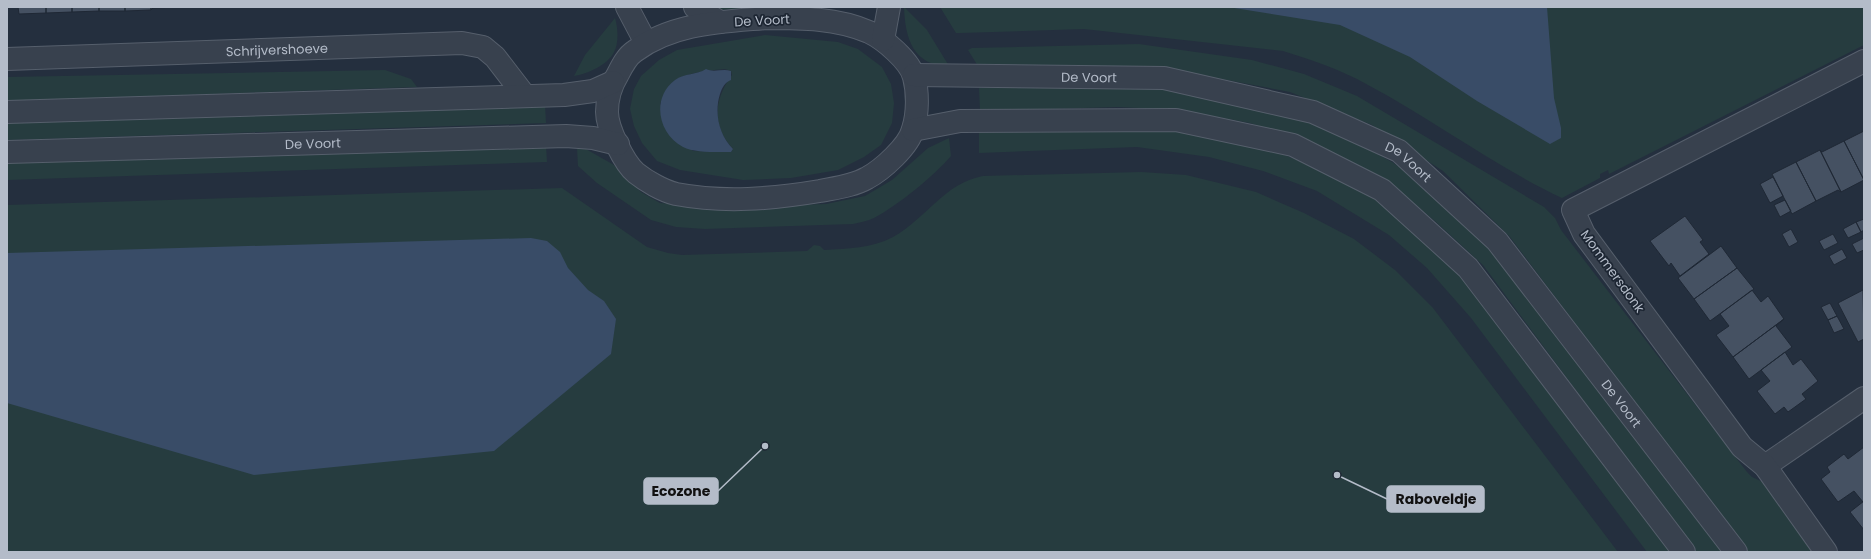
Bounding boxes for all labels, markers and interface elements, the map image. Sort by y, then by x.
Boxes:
street label: De Voort [734,10,791,31]
street label: Schrijvershoeve [225,39,328,61]
street label: De Voort [1061,68,1117,87]
street label: De Voort [285,133,341,154]
street label: De Voort [1382,137,1436,187]
street label: Mommersdonk [1576,226,1649,317]
street label: De Voort [1597,376,1646,432]
callout: Ecozone [644,478,718,504]
text: Ecozone [652,481,711,501]
callout: Raboveldje [1387,486,1484,512]
text: Raboveldje [1396,489,1477,509]

